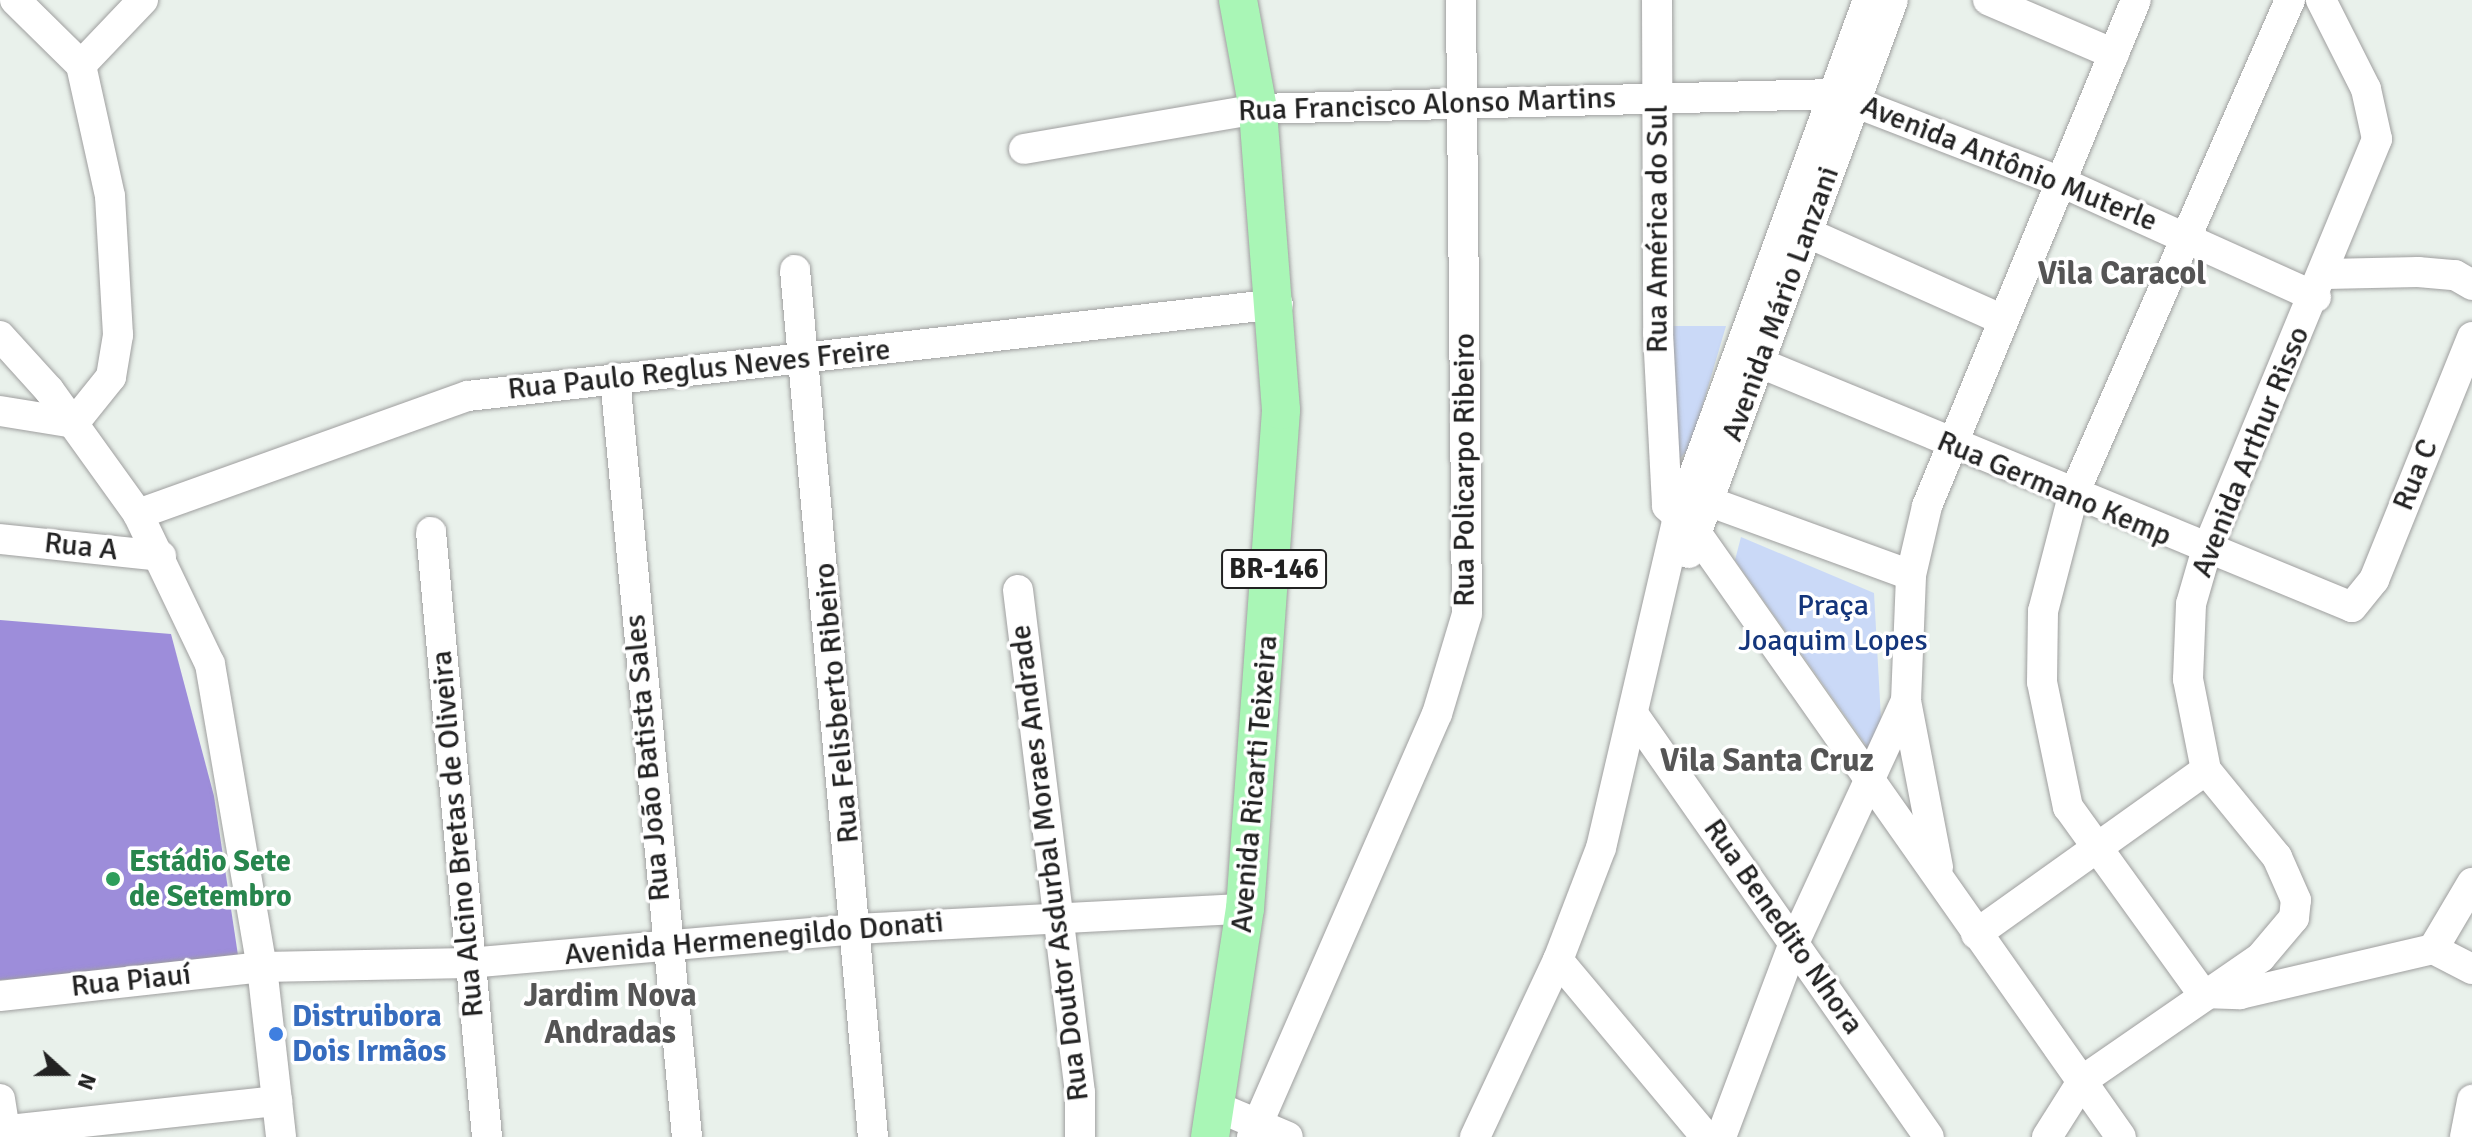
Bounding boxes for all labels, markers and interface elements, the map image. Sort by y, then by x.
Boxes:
street label: Rua Francisco Alonso Martins [1237,80,1617,130]
street label: Avenida Antônio Muterle [1856,88,2162,240]
street label: Rua América do Sul [1640,105,1676,353]
street label: Avenida Mário Lanzani [1715,162,1847,446]
district label: Vila Caracol [2038,255,2206,293]
street label: Avenida Arthur Risso [2184,321,2318,583]
street label: Rua Paulo Reglus Neves Freire [506,332,892,408]
street label: Rua Policarpo Ribeiro [1447,333,1483,607]
street label: Rua Germano Kemp [1932,423,2176,555]
street label: Rua C [2386,434,2446,516]
street label: Rua A [42,525,120,569]
road number: BR-146 [1220,545,1328,593]
street label: Rua Felisberto Ribeiro [807,561,867,845]
park label: Praça Joaquim Lopes [1738,588,1928,658]
street label: Rua João Batista Sales [618,613,678,903]
street label: Rua Doutor Asdurbal Moraes Andrade [1003,623,1097,1103]
street label: Avenida Ricarti Teixeira [1224,634,1286,934]
street label: Rua Alcino Bretas de Oliveira [424,649,492,1019]
district label: Vila Santa Cruz [1660,742,1874,780]
street label: Rua Benedito Nhora [1695,812,1871,1042]
place label: Estádio Sete de Setembro [129,844,292,914]
marker: Estádio Sete de Setembro [104,870,122,888]
street label: Avenida Hermenegildo Donati [563,904,945,974]
street label: Rua Piauí [69,957,193,1005]
district label: Jardim Nova Andradas [523,978,697,1053]
place label: Distruibora Dois Irmãos [292,999,446,1070]
marker: Distruibora Dois Irmãos [267,1025,285,1043]
north arrow [24,1033,104,1113]
text: N [72,1070,102,1094]

